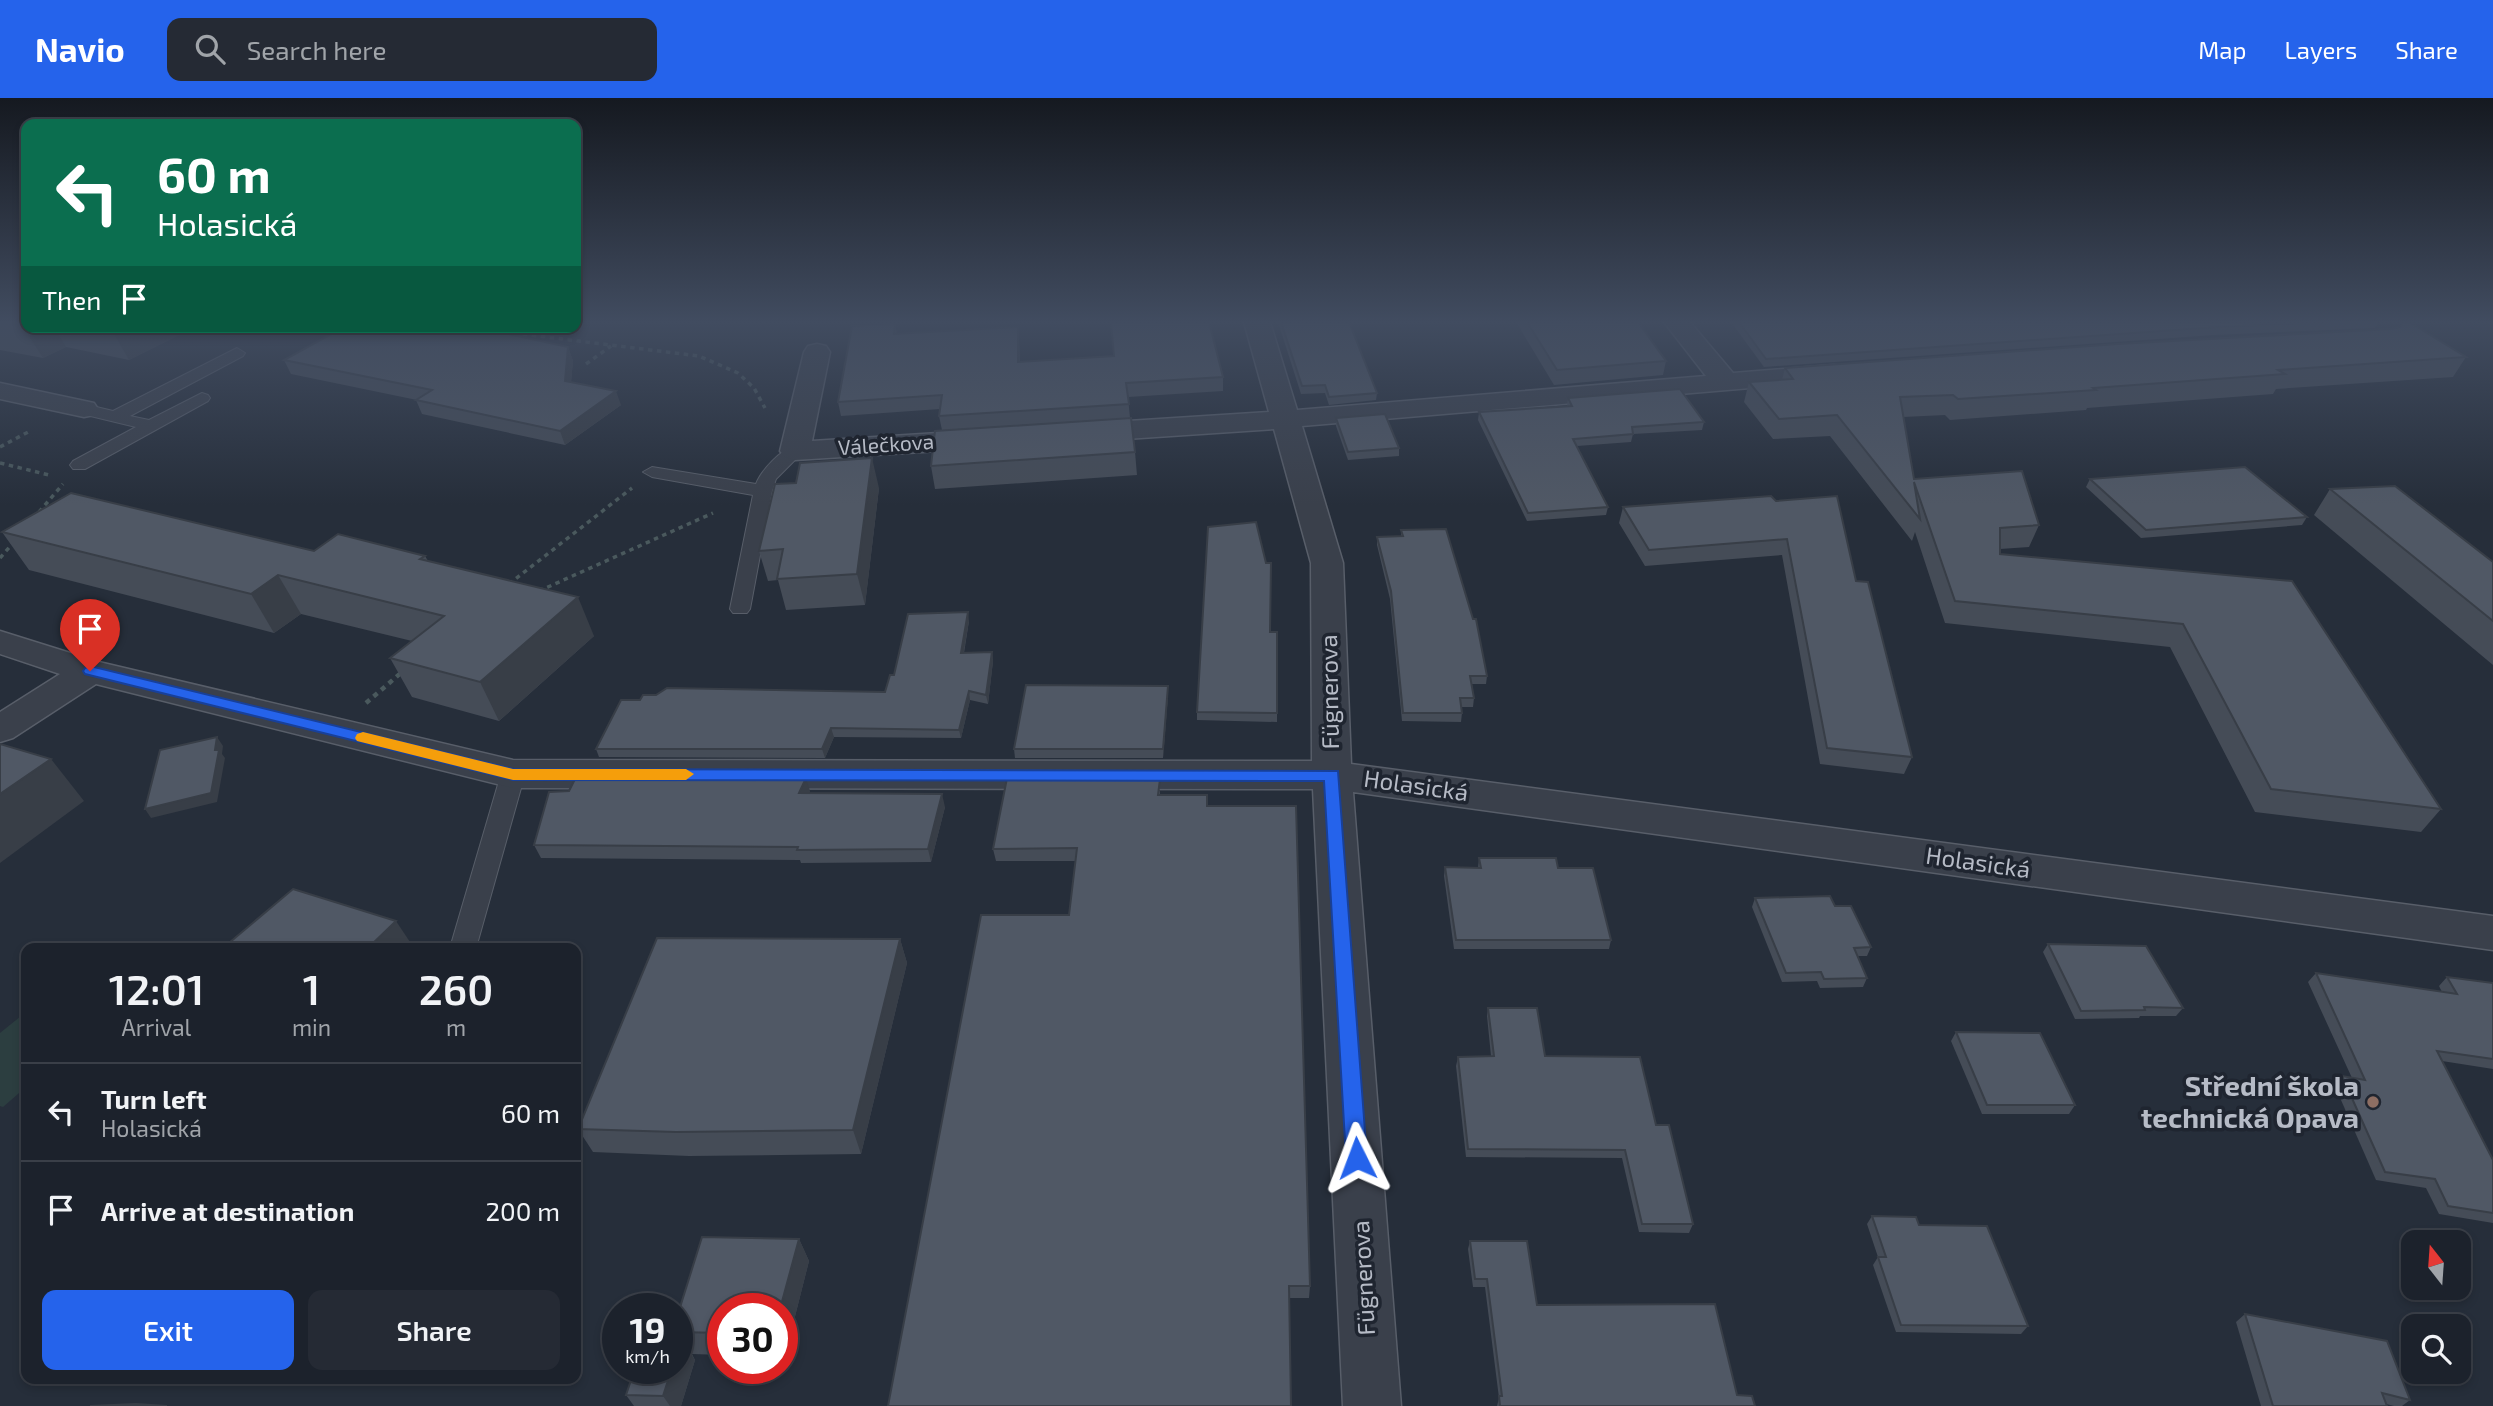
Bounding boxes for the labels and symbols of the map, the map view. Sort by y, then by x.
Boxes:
street label: Válečkova [837,428,935,459]
pin [60,599,120,671]
street label: Fügnerova [1313,634,1344,750]
street label: Holasická [1362,763,1470,806]
street label: Holasická [1924,840,2032,883]
place label: Střední škola technická Opava [2141,1068,2359,1134]
marker: Střední škola technická Opava [2365,1094,2381,1110]
position arrow [1320,1121,1394,1195]
street label: Fügnerova [1345,1220,1380,1336]
north arrow [2401,1230,2471,1300]
speed limit sign: 30 [707,1293,798,1384]

